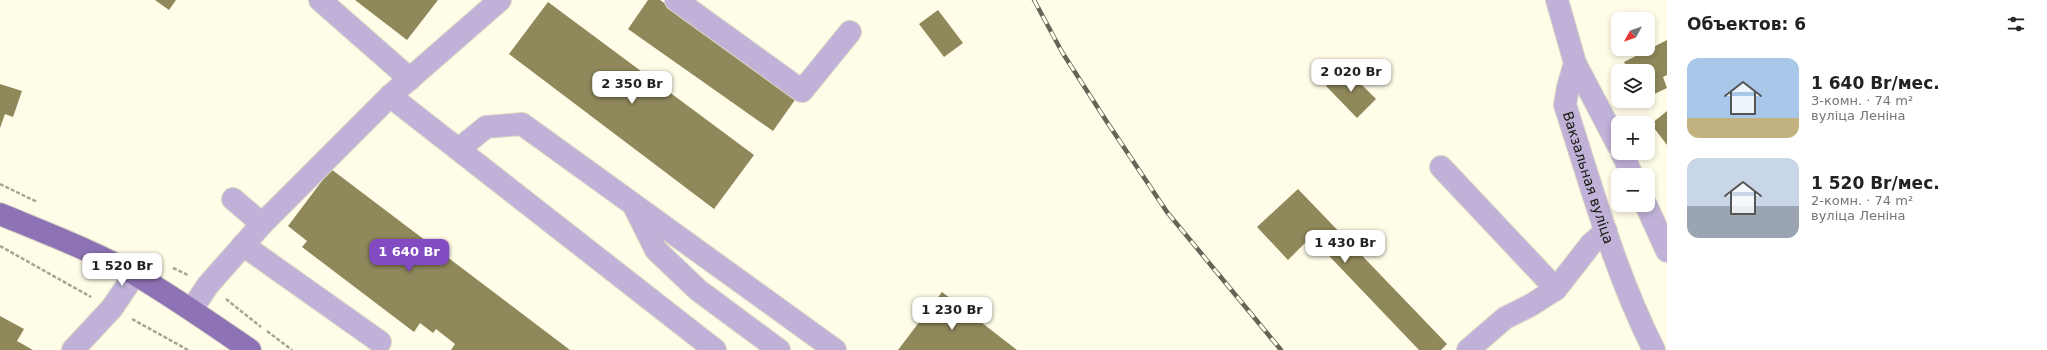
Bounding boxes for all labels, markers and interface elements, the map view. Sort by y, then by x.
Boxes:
north arrow [1611,12,1655,56]
map controls [1611,12,1655,212]
icon: filters [2005,13,2027,35]
text: Объектов: 6 [1687,14,1806,34]
pin: 2 020 Br [1310,59,1392,93]
text: 2 020 Br [1320,64,1382,79]
button: layers [1611,64,1655,108]
pin: 2 350 Br [591,71,673,105]
text: 1 640 Br/мес. [1811,73,1940,93]
icon: home [1719,74,1767,122]
text: 2 350 Br [601,76,663,91]
text: 3-комн. · 74 m² [1811,93,1913,108]
text: вуліца Леніна [1811,108,1906,123]
street label: Вакзальная вуліца [1560,109,1617,246]
button: + [1611,116,1655,160]
button: − [1611,168,1655,212]
text: 1 520 Br/мес. [1811,173,1940,193]
icon: home [1719,174,1767,222]
text: 2-комн. · 74 m² [1811,193,1913,208]
text: вуліца Леніна [1811,208,1906,223]
pin: 1 430 Br [1304,230,1386,264]
text: 1 430 Br [1314,235,1376,250]
pin: 1 640 Br [368,239,450,273]
text: 1 640 Br [378,244,440,259]
pin: 1 520 Br [81,253,163,287]
text: 1 520 Br [91,258,153,273]
pin: 1 230 Br [911,297,993,331]
text: 1 230 Br [921,302,983,317]

